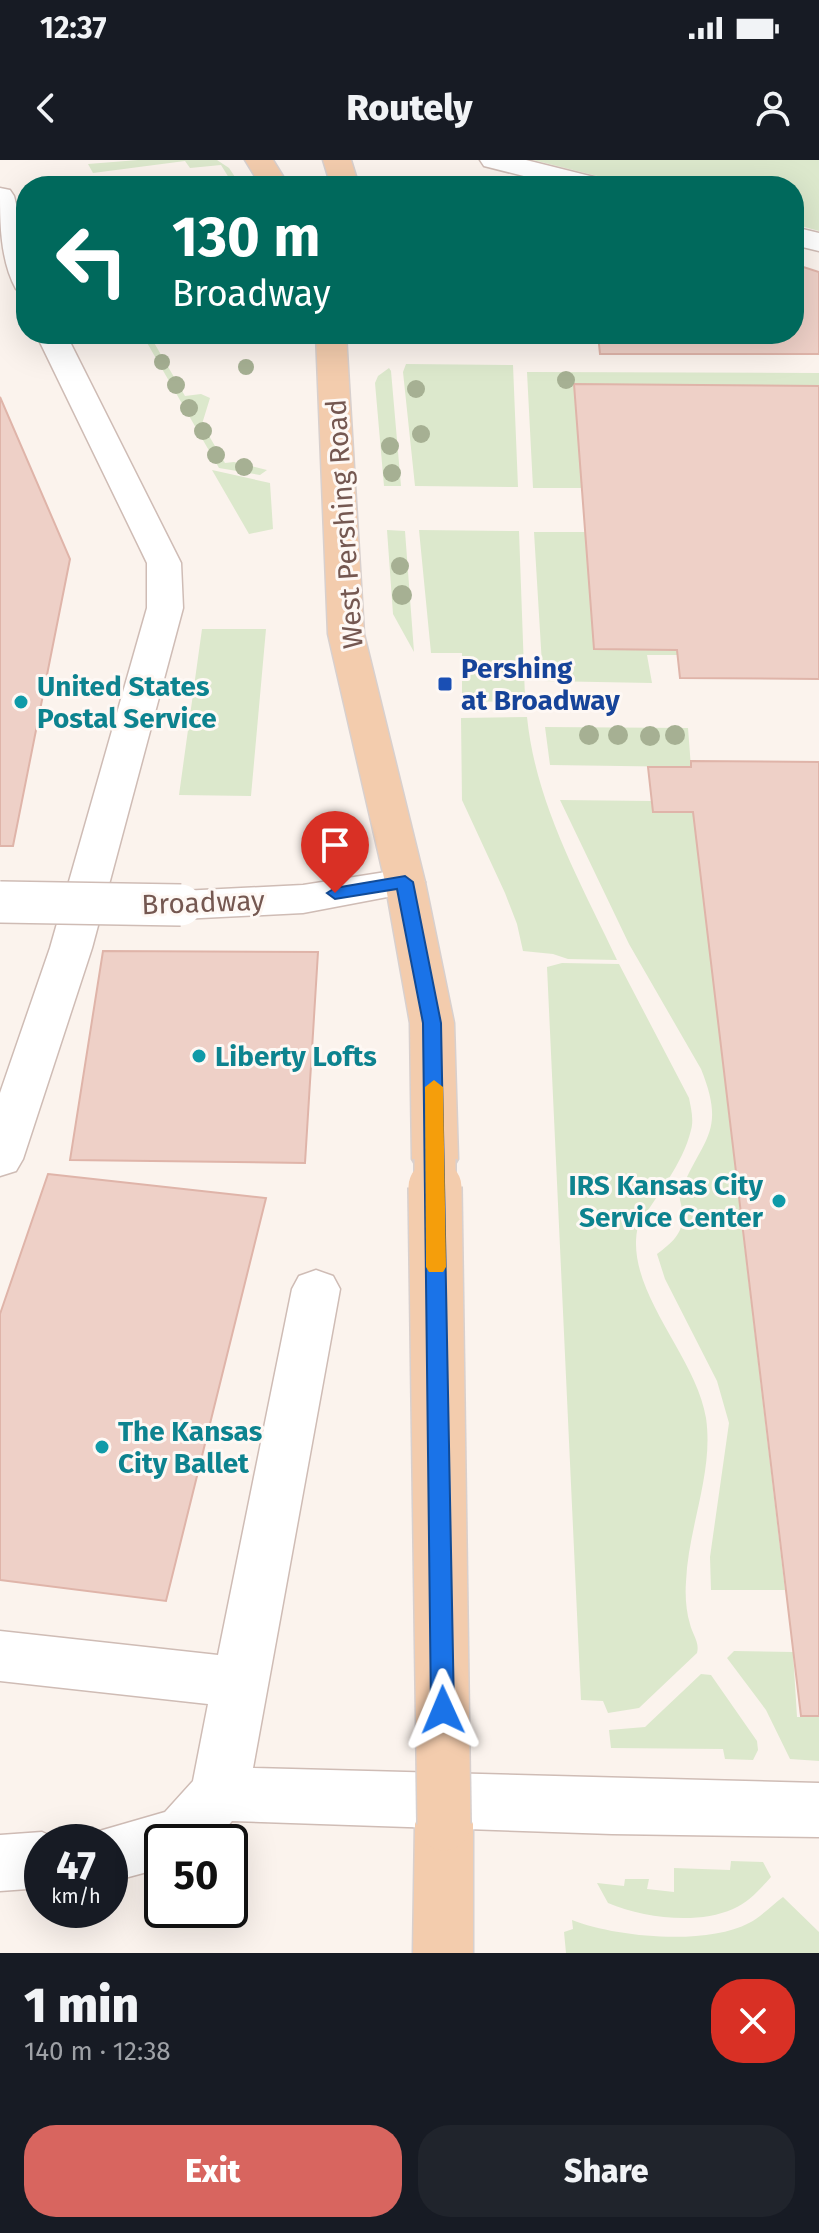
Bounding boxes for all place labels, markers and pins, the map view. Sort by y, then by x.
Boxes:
place label: Pershing at Broadway [461,652,620,717]
place label: United States Postal Service [37,670,217,735]
marker: Pershing at Broadway [436,675,454,693]
marker: United States Postal Service [12,693,30,711]
pin [301,811,369,893]
place label: Liberty Lofts [215,1040,377,1073]
marker: Liberty Lofts [190,1047,208,1065]
place label: IRS Kansas City Service Center [569,1169,764,1234]
marker: IRS Kansas City Service Center [770,1192,788,1210]
place label: The Kansas City Ballet [118,1415,262,1480]
marker: The Kansas City Ballet [93,1438,111,1456]

